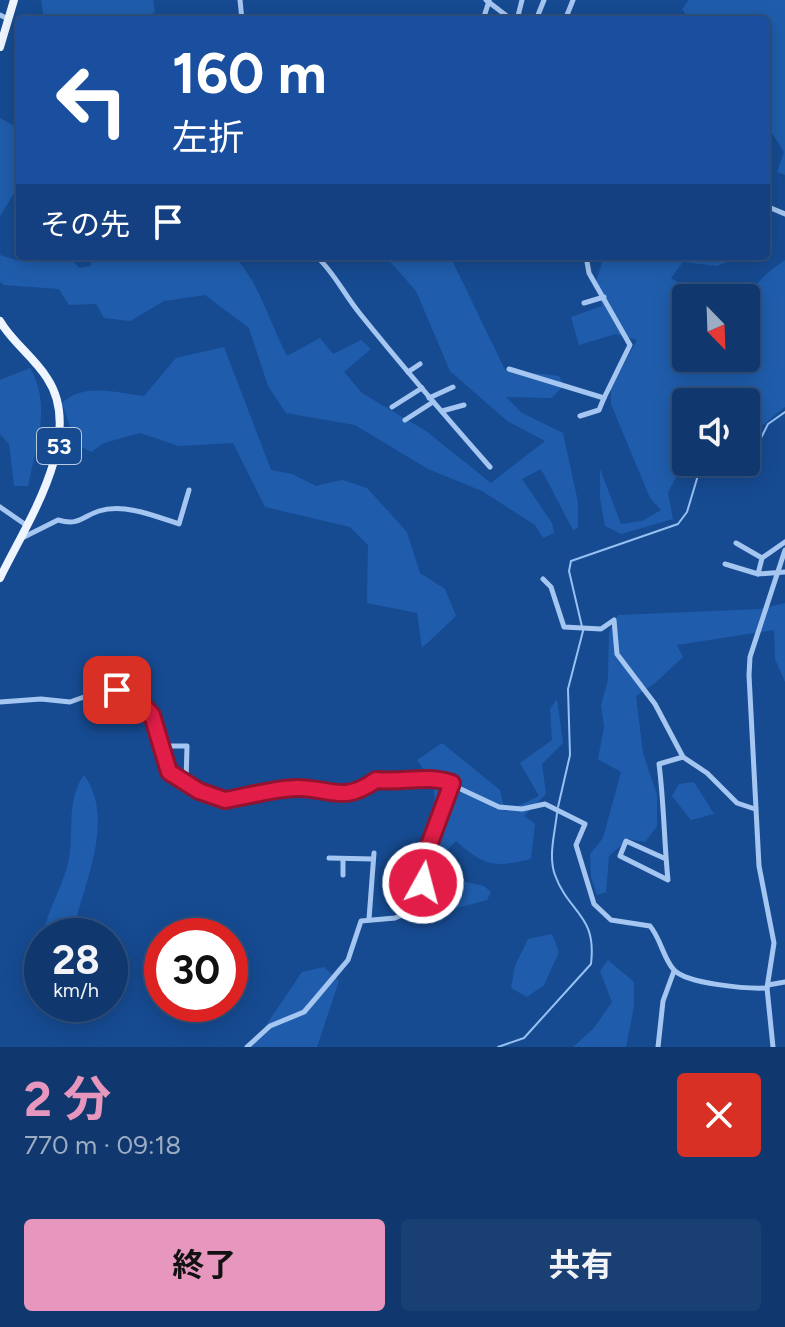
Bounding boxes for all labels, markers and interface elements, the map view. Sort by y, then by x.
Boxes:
text: 160 m [172,40,327,107]
icon: left [40,48,144,152]
text: 左折 [172,116,244,159]
icon: arrive [146,200,190,244]
text: その先 [40,206,130,243]
north arrow [672,284,760,372]
map controls [672,284,760,476]
button: sound [672,388,760,476]
road number: 53 [37,428,81,464]
pin [83,656,151,724]
icon: arrive [95,668,139,712]
position arrow [381,841,465,925]
speed limit sign: 30 [144,918,248,1022]
text: 28 [52,936,100,984]
text: km/h [53,978,99,1002]
text: 2 分 [24,1070,111,1128]
button: close [677,1073,761,1157]
text: 770 m · 09:18 [24,1129,181,1161]
button: 終了 [24,1219,385,1311]
button: 共有 [401,1219,761,1311]

